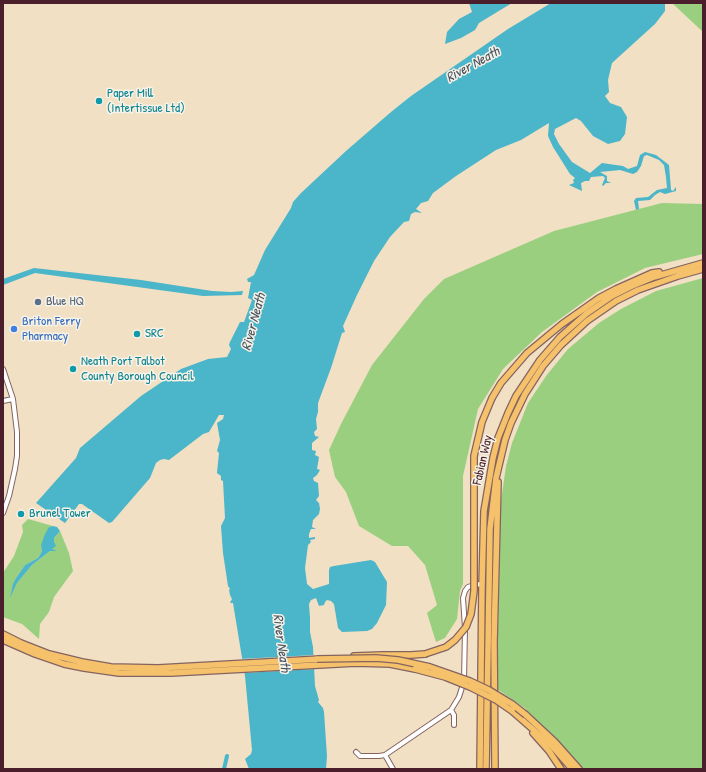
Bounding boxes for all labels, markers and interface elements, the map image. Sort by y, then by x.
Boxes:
water label: River Neath [443,43,503,87]
place label: Paper Mill (Intertissue Ltd) [107,86,185,117]
marker: Paper Mill (Intertissue Ltd) [94,96,104,106]
water label: River Neath [238,292,270,352]
place label: Blue HQ [46,294,84,310]
marker: Blue HQ [33,297,43,307]
place label: Briton Ferry Pharmacy [22,314,81,345]
marker: Briton Ferry Pharmacy [9,324,19,334]
place label: SRC [145,326,164,342]
marker: SRC [132,329,142,339]
place label: Neath Port Talbot County Borough Council [81,354,194,385]
marker: Neath Port Talbot County Borough Council [68,364,78,374]
street label: Fabian Way [470,433,496,487]
place label: Brunel Tower [29,506,91,522]
marker: Brunel Tower [16,509,26,519]
water label: River Neath [269,613,293,673]

